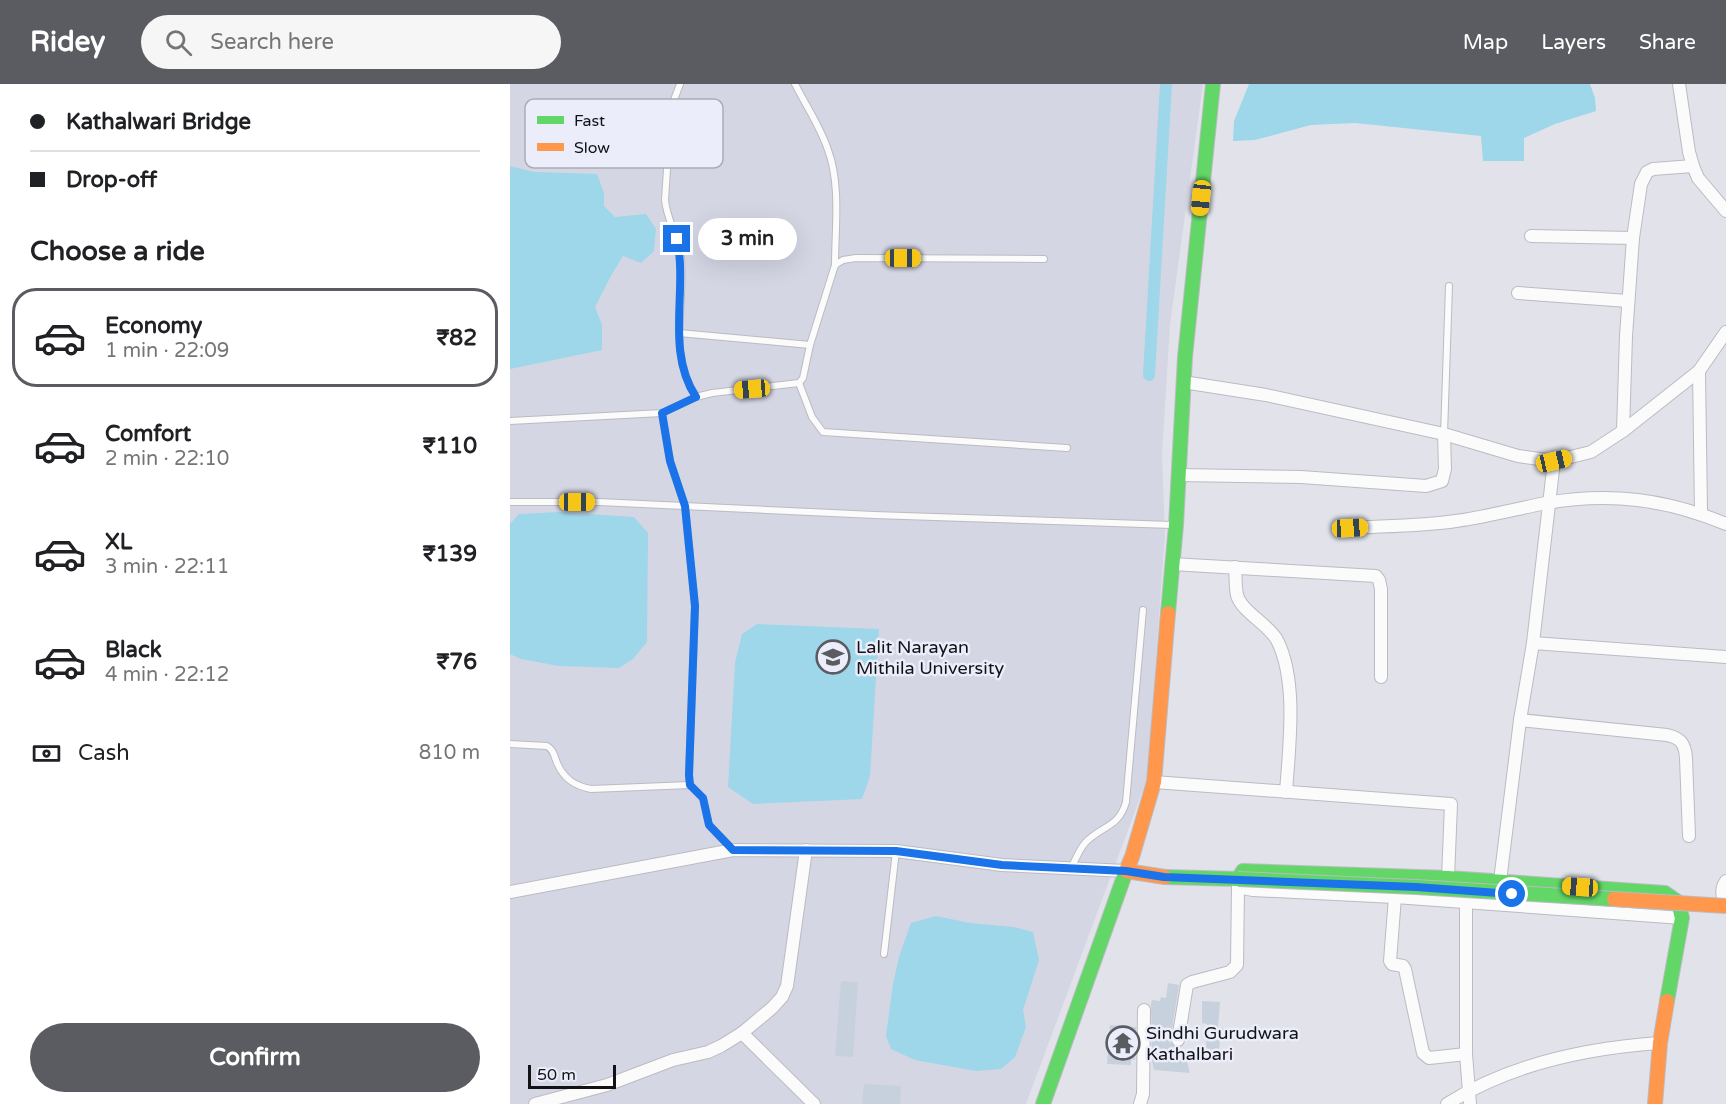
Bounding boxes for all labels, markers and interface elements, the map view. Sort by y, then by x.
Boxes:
search box [141,15,561,69]
text: Ridey [30,25,105,59]
icon: search [162,26,195,59]
text: Search here [210,29,334,55]
text: Map [1463,30,1508,55]
text: Layers [1541,30,1606,55]
text: Share [1639,30,1696,55]
legend [525,99,723,168]
text: Kathalwari Bridge [66,109,251,135]
text: Fast [574,111,605,131]
text: Slow [574,138,610,158]
text: Drop-off [66,167,157,193]
car [1190,179,1212,217]
callout: 3 min [698,218,797,260]
route end [663,225,690,252]
text: 3 min [721,227,774,251]
text: Choose a ride [30,235,205,268]
car [885,249,921,267]
icon: car [33,311,87,365]
text: Economy [105,313,202,339]
text: ₹82 [436,325,477,351]
text: 1 min · 22:09 [105,339,229,363]
car [733,378,771,400]
icon: car [33,419,87,473]
text: Comfort [105,421,191,447]
text: ₹110 [423,433,477,459]
text: 2 min · 22:10 [105,447,229,471]
car [1534,448,1574,474]
car [559,493,595,511]
car [1332,518,1368,538]
icon: car [33,527,87,581]
text: XL [105,529,132,555]
text: ₹139 [423,541,477,567]
text: 3 min · 22:11 [105,555,229,579]
icon: car [33,635,87,689]
place label: Lalit Narayan Mithila University [856,636,1004,679]
text: Black [105,637,162,663]
school or university icon: Lalit Narayan Mithila University [815,639,851,675]
text: ₹76 [436,649,477,675]
text: 4 min · 22:12 [105,663,229,687]
icon: cash [30,737,63,770]
text: Cash [78,740,130,766]
text: 810 m [419,741,480,765]
car [1561,877,1599,897]
route start [1498,880,1525,907]
place label: Sindhi Gurudwara Kathalbari [1146,1022,1299,1065]
button: Confirm [30,1023,480,1092]
temple icon: Sindhi Gurudwara Kathalbari [1105,1025,1141,1061]
scale bar [528,1062,616,1090]
text: 50 m [537,1065,576,1085]

